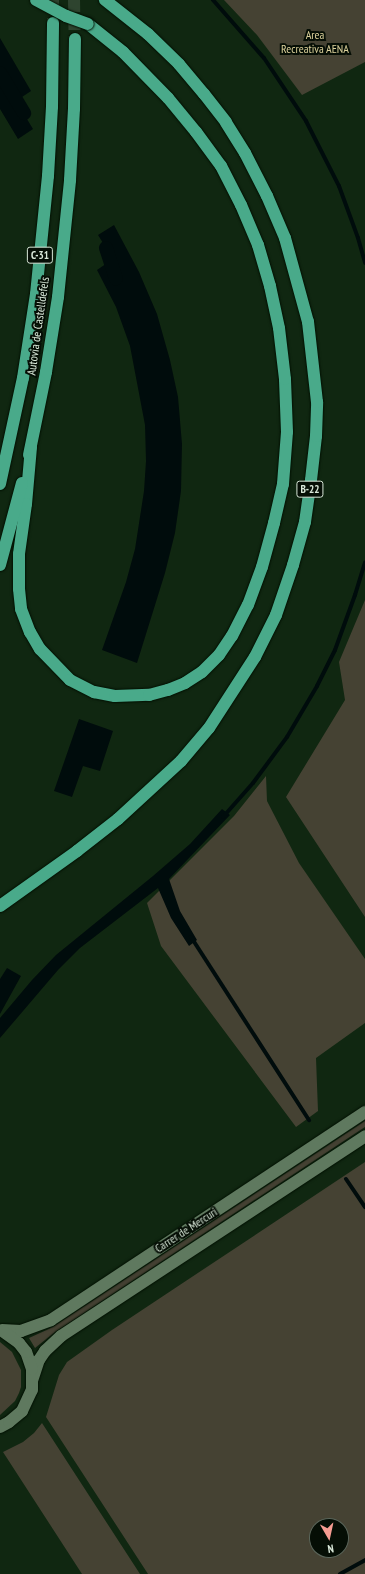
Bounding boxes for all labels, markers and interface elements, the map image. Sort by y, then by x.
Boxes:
park label: Area Recreativa AENA [281,28,349,56]
road number: C-31 [26,246,54,264]
street label: Autovia de Castelldefels [24,276,52,376]
road number: B-22 [296,480,324,498]
street label: Carrer de Mercuri [152,1205,220,1255]
north arrow [309,1518,349,1558]
text: N [327,1541,335,1556]

